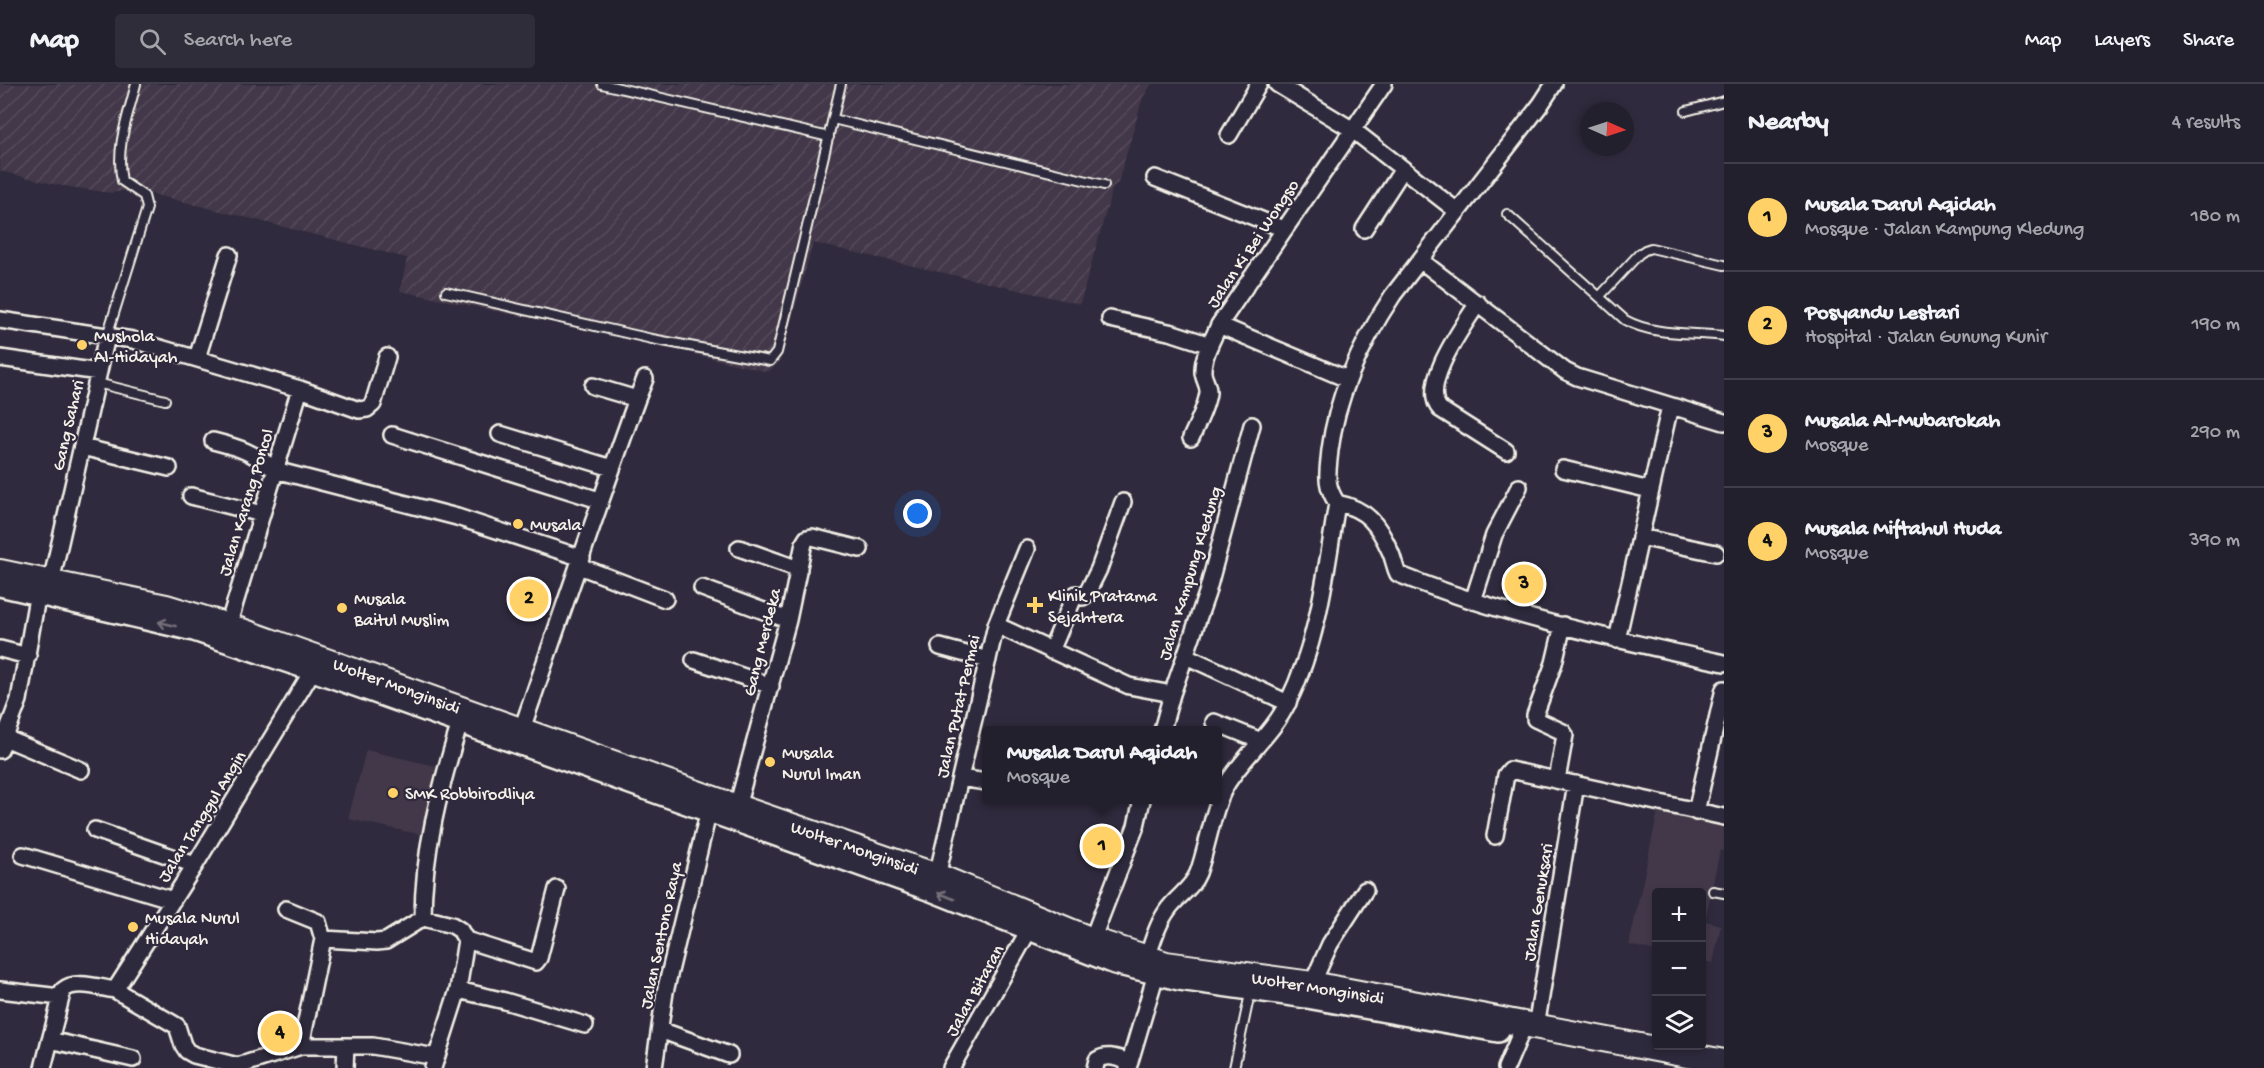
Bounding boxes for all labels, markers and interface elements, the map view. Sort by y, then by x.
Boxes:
search box [115,14,535,68]
text: Map [30,25,79,58]
icon: search [136,25,169,58]
text: Search here [184,28,292,54]
text: Map [2025,29,2061,54]
text: Layers [2094,29,2150,54]
text: Share [2183,29,2234,54]
north arrow [1580,102,1634,156]
text: Nearby [1748,108,1829,139]
text: 4 results [2172,112,2240,135]
street label: Jalan Ki Bei Wongso [1203,176,1305,313]
text: Musala Darul Aqidah [1805,193,1996,219]
text: 1 [1763,206,1772,229]
text: 180 m [2191,206,2240,229]
text: Mosque · Jalan Kampung Kledung [1805,219,2084,242]
text: Posyandu Lestari [1805,301,1960,327]
text: 2 [1763,314,1772,337]
text: 190 m [2192,314,2240,337]
place label: Mushola Al-Hidayah [94,327,178,369]
text: Hospital · Jalan Gunung Kunir [1805,327,2047,350]
marker: Mushola Al-Hidayah [75,338,89,352]
street label: Gang Sahari [49,378,90,473]
text: Musala Al-Mubarokah [1805,409,2000,435]
text: 3 [1762,422,1773,445]
text: 290 m [2190,422,2240,445]
street label: Jalan Karang Poncol [215,427,280,579]
text: Mosque [1805,435,1868,458]
street label: Jalan Kampung Kledung [1155,484,1228,663]
your location [903,499,932,528]
place label: Musala [530,516,583,537]
marker: Musala [511,517,525,531]
text: Musala Miftahul Huda [1805,517,2001,543]
text: 4 [1763,530,1772,553]
text: 390 m [2189,530,2240,553]
text: Mosque [1805,543,1868,566]
pin: 3 [1504,562,1544,606]
pin: 2 [510,576,548,622]
street label: Gang Merdeka [740,586,787,699]
place label: Klinik Pratama Sejahtera [1048,587,1158,629]
place label: Musala Baitul Muslim [353,590,450,632]
marker: Klinik Pratama Sejahtera [1026,596,1044,614]
marker: Musala Baitul Muslim [335,601,349,615]
one-way arrow [158,617,177,629]
street label: Jalan Putat Permai [933,633,986,780]
street label: Wolter Monginsidi [330,655,463,720]
popup [982,726,1222,804]
text: Musala Darul Aqidah [1007,741,1197,767]
place label: Musala Nurul Iman [782,744,861,786]
street label: Jalan Tanggul Angin [154,747,252,887]
marker: Musala Nurul Iman [763,755,777,769]
text: Mosque [1007,767,1070,790]
place label: SMK Robbirodliya [405,785,536,806]
marker: SMK Robbirodliya [386,786,400,800]
street label: Wolter Monginsidi [787,818,921,881]
pin: 1 [1082,824,1122,868]
street label: Jalan Genuksari [1520,842,1559,963]
street label: Jalan Sentono Raya [637,859,688,1011]
map controls [1652,888,1706,1050]
button: + [1652,888,1706,942]
one-way arrow [937,890,956,901]
place label: Musala Nurul Hidayah [145,909,240,951]
marker: Musala Nurul Hidayah [126,920,140,934]
street label: Jalan Bitaran [942,941,1010,1041]
button: − [1652,942,1706,996]
street label: Wolter Monginsidi [1250,969,1385,1010]
button: layers [1652,996,1706,1050]
pin: 4 [260,1010,300,1056]

